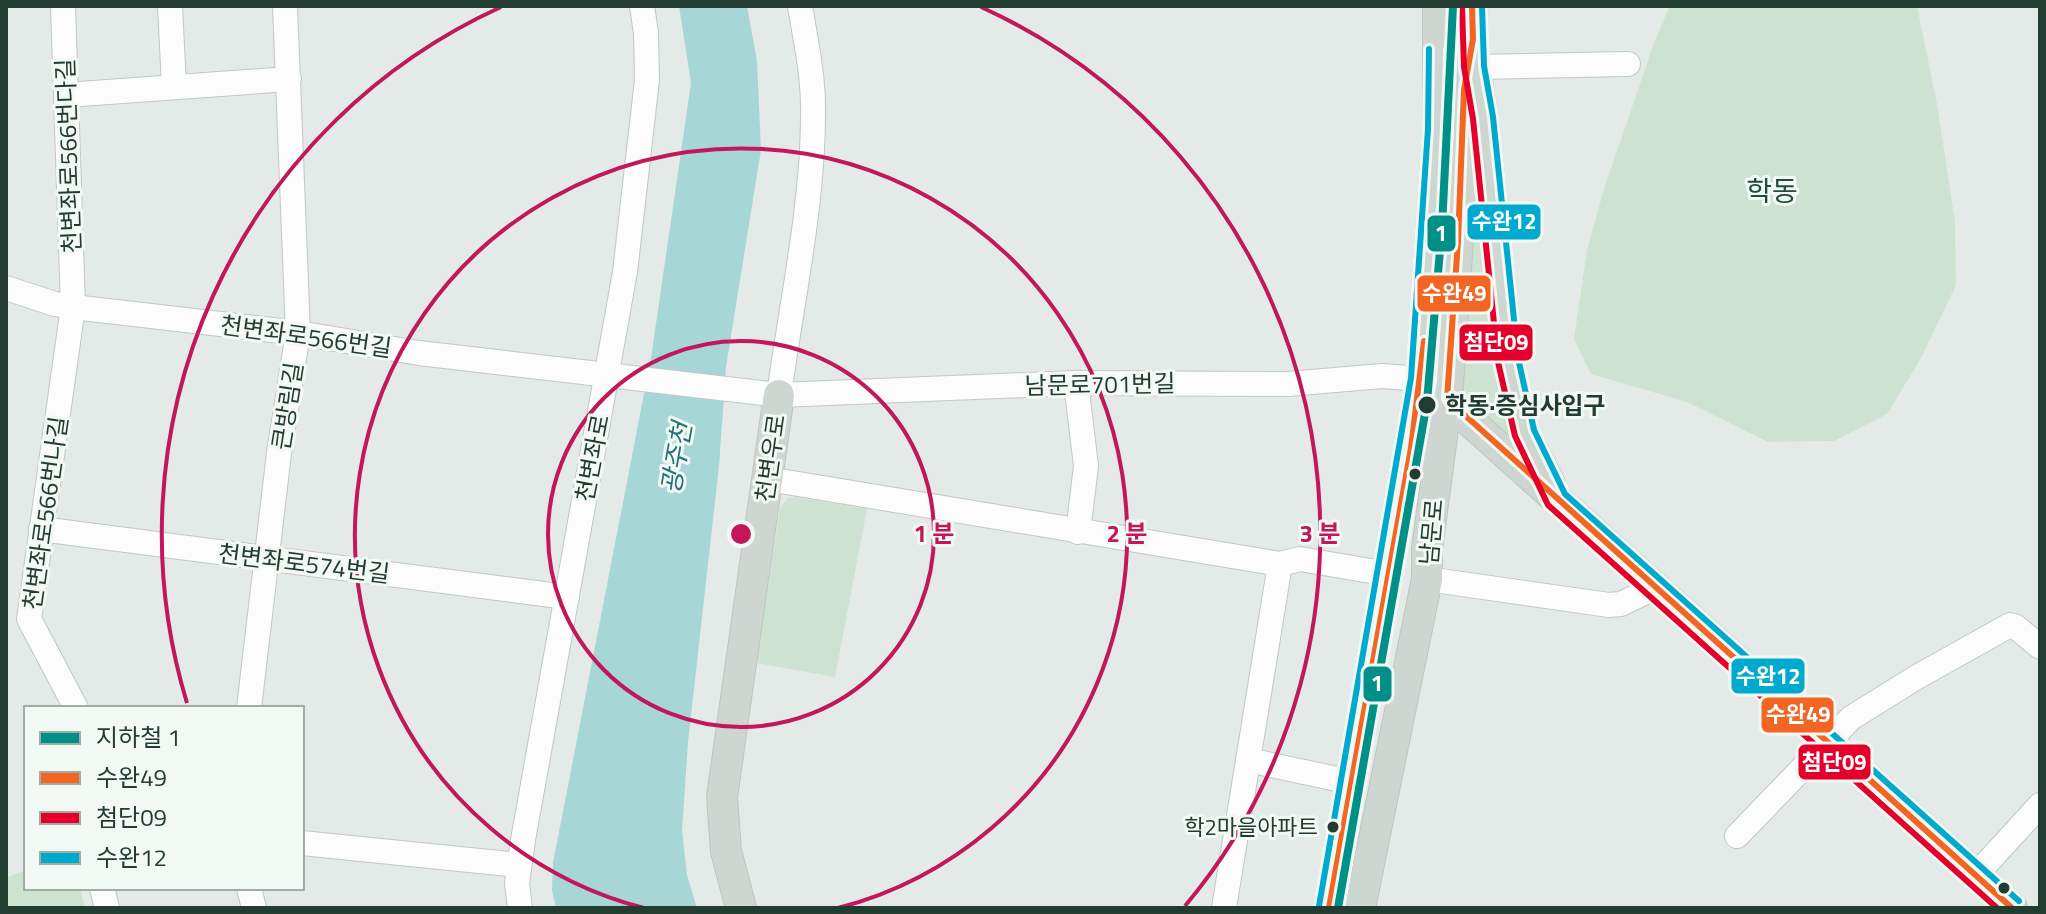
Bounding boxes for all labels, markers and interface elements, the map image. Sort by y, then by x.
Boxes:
street label: 천변좌로566번다길 [47,58,89,254]
district label: 학동 [1746,169,1798,212]
line badge: 수완12 [1466,203,1542,241]
text: 수완12 [1471,204,1537,238]
line badge: 1 [1426,214,1457,253]
text: 1 [1435,216,1447,250]
line badge: 수완49 [1416,274,1492,313]
text: 수완49 [1421,276,1487,310]
street label: 천변좌로566번길 [218,306,394,366]
line badge: 첨단09 [1458,323,1534,362]
text: 첨단09 [1463,325,1529,359]
street label: 큰방림길 [262,360,312,452]
street label: 남문로701번길 [1024,365,1176,403]
place label: 학동·증심사입구 [1445,387,1606,423]
marker: 학동·증심사입구 [1416,394,1438,416]
street label: 천변좌로 [566,411,618,505]
street label: 천변우로 [746,412,794,504]
street label: 천변좌로566번나길 [14,414,76,612]
water label: 광주천 [651,416,702,497]
unlabelled marker [1407,466,1423,482]
street label: 남문로 [1410,497,1452,567]
text: 1 분 [914,515,954,551]
text: 2 분 [1107,515,1147,551]
text: 3 분 [1300,515,1340,551]
centre of rings [727,520,755,548]
street label: 천변좌로574번길 [216,535,392,591]
line badge: 수완12 [1730,657,1806,695]
text: 수완12 [1735,659,1801,693]
line badge: 1 [1362,665,1393,703]
text: 1 [1371,666,1383,700]
line badge: 수완49 [1760,696,1835,734]
text: 수완49 [1765,697,1831,731]
legend [24,706,304,890]
text: 지하철 1 [96,719,181,755]
line badge: 첨단09 [1797,743,1872,781]
text: 첨단09 [1801,745,1867,779]
text: 수완49 [96,759,167,795]
text: 첨단09 [96,799,167,835]
place label: 학2마을아파트 [1184,810,1318,844]
marker: 학2마을아파트 [1325,819,1341,835]
text: 수완12 [96,839,167,875]
unlabelled marker [1996,880,2012,896]

